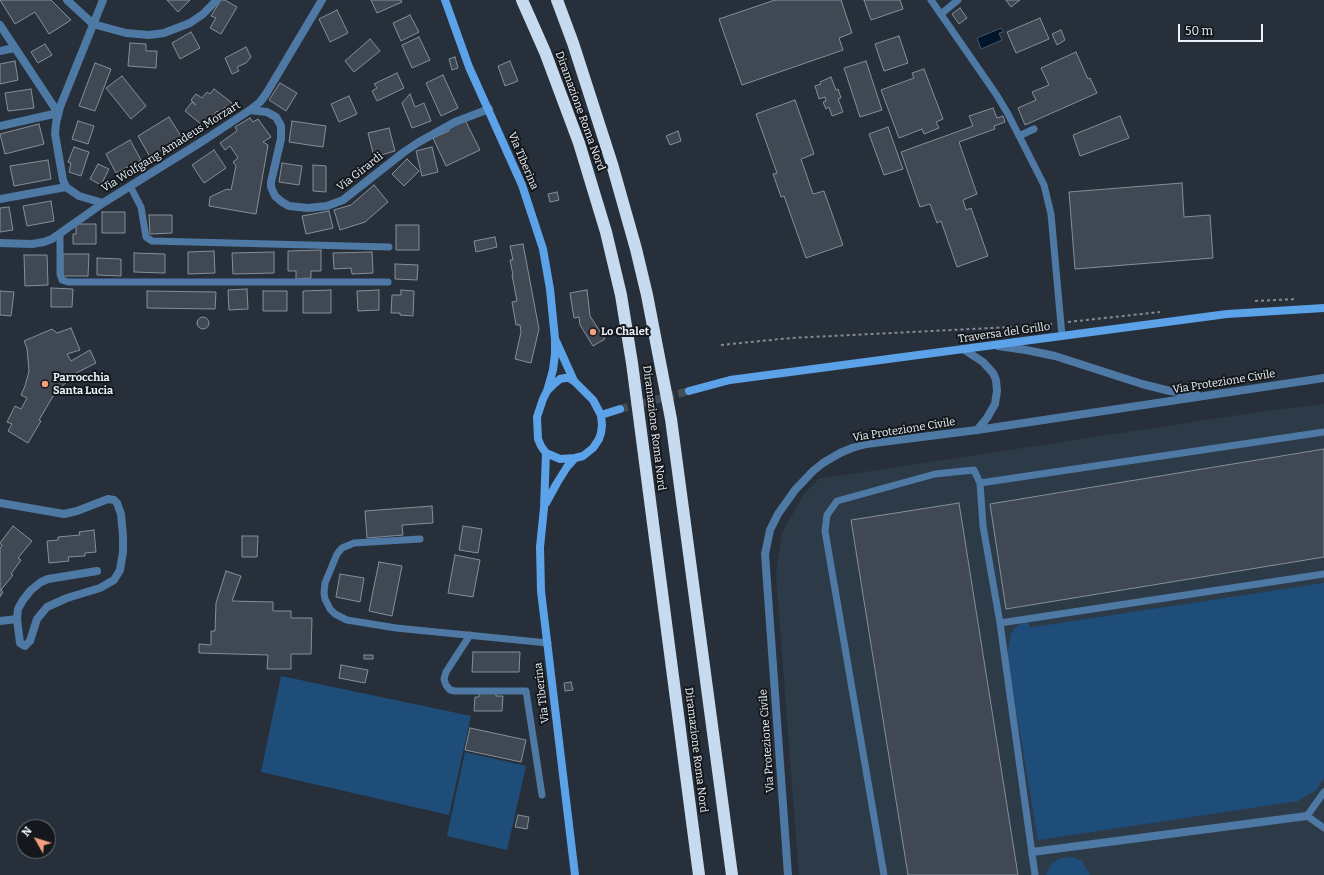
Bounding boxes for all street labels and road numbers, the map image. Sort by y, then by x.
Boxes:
street label: Diramazione Roma Nord [552,49,608,173]
street label: Via Wolfgang Amadeus Morzart [99,99,243,195]
street label: Via Tiberina [505,130,541,192]
street label: Via Girardi [334,150,386,194]
street label: Traversa del Grillo [957,320,1051,346]
street label: Diramazione Roma Nord [640,365,668,491]
street label: Via Protezione Civile [1172,367,1276,397]
street label: Via Protezione Civile [852,415,956,445]
street label: Via Tiberina [532,662,552,724]
street label: Diramazione Roma Nord [682,687,710,813]
street label: Via Protezione Civile [757,689,777,793]

